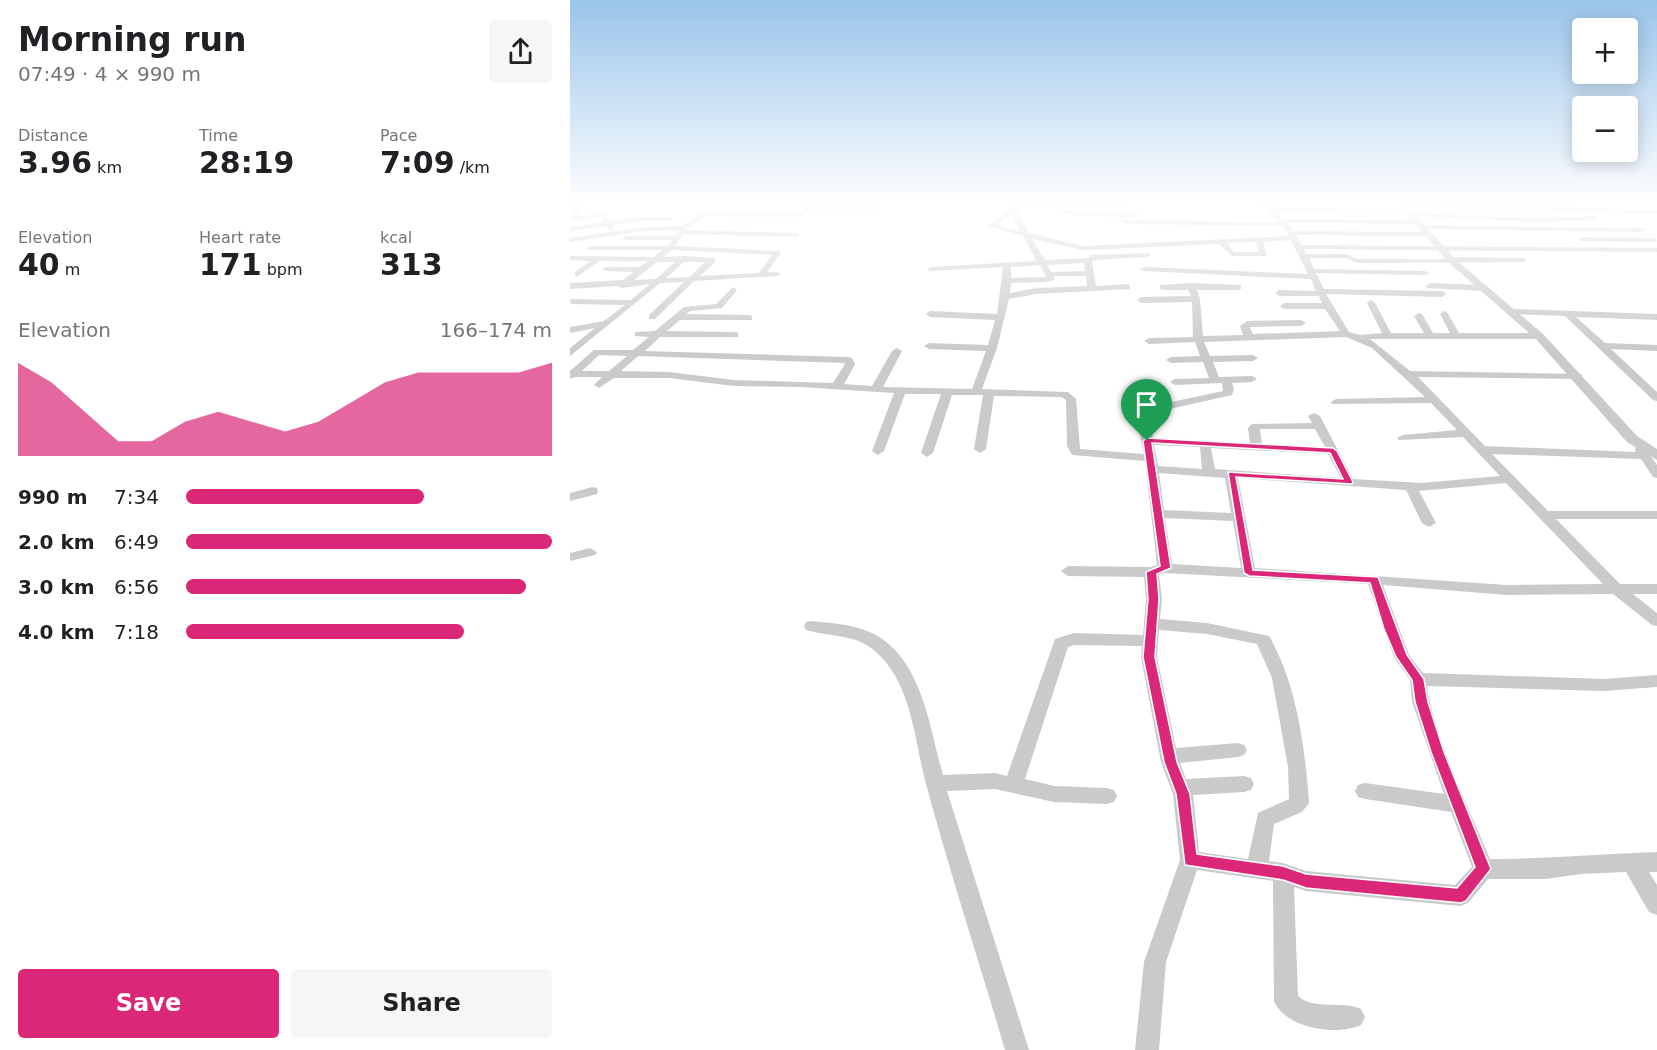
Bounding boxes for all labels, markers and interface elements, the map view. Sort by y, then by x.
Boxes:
map controls [1572,18,1638,162]
button: + [1572,18,1638,84]
text: Morning run [18,20,246,59]
button: share [489,20,552,83]
text: 07:49 · 4 × 990 m [18,62,201,86]
button: − [1572,96,1638,162]
text: Distance [18,126,88,145]
text: Time [199,126,238,145]
text: Pace [380,126,417,145]
text: 3.96 [18,145,92,180]
text: 28:19 [199,145,295,180]
text: 7:09 [380,145,455,180]
text: km [92,158,122,177]
text: /km [455,158,490,177]
text: Elevation [18,228,92,247]
text: Heart rate [199,228,281,247]
text: kcal [380,228,412,247]
text: 40 [18,247,60,282]
text: 171 [199,247,262,282]
text: 313 [380,247,443,282]
text: m [60,260,80,279]
text: bpm [262,260,303,279]
text: Elevation [18,318,111,342]
text: 166–174 m [440,318,552,342]
pin [1121,379,1172,441]
icon: arrive [1130,388,1163,421]
text: 990 m [18,485,88,509]
text: 7:34 [114,485,159,509]
text: 2.0 km [18,530,95,554]
text: 6:49 [114,530,159,554]
text: 3.0 km [18,575,95,599]
text: 6:56 [114,575,159,599]
text: 4.0 km [18,620,95,644]
text: 7:18 [114,620,159,644]
button: Save [18,969,279,1038]
button: Share [291,969,552,1038]

